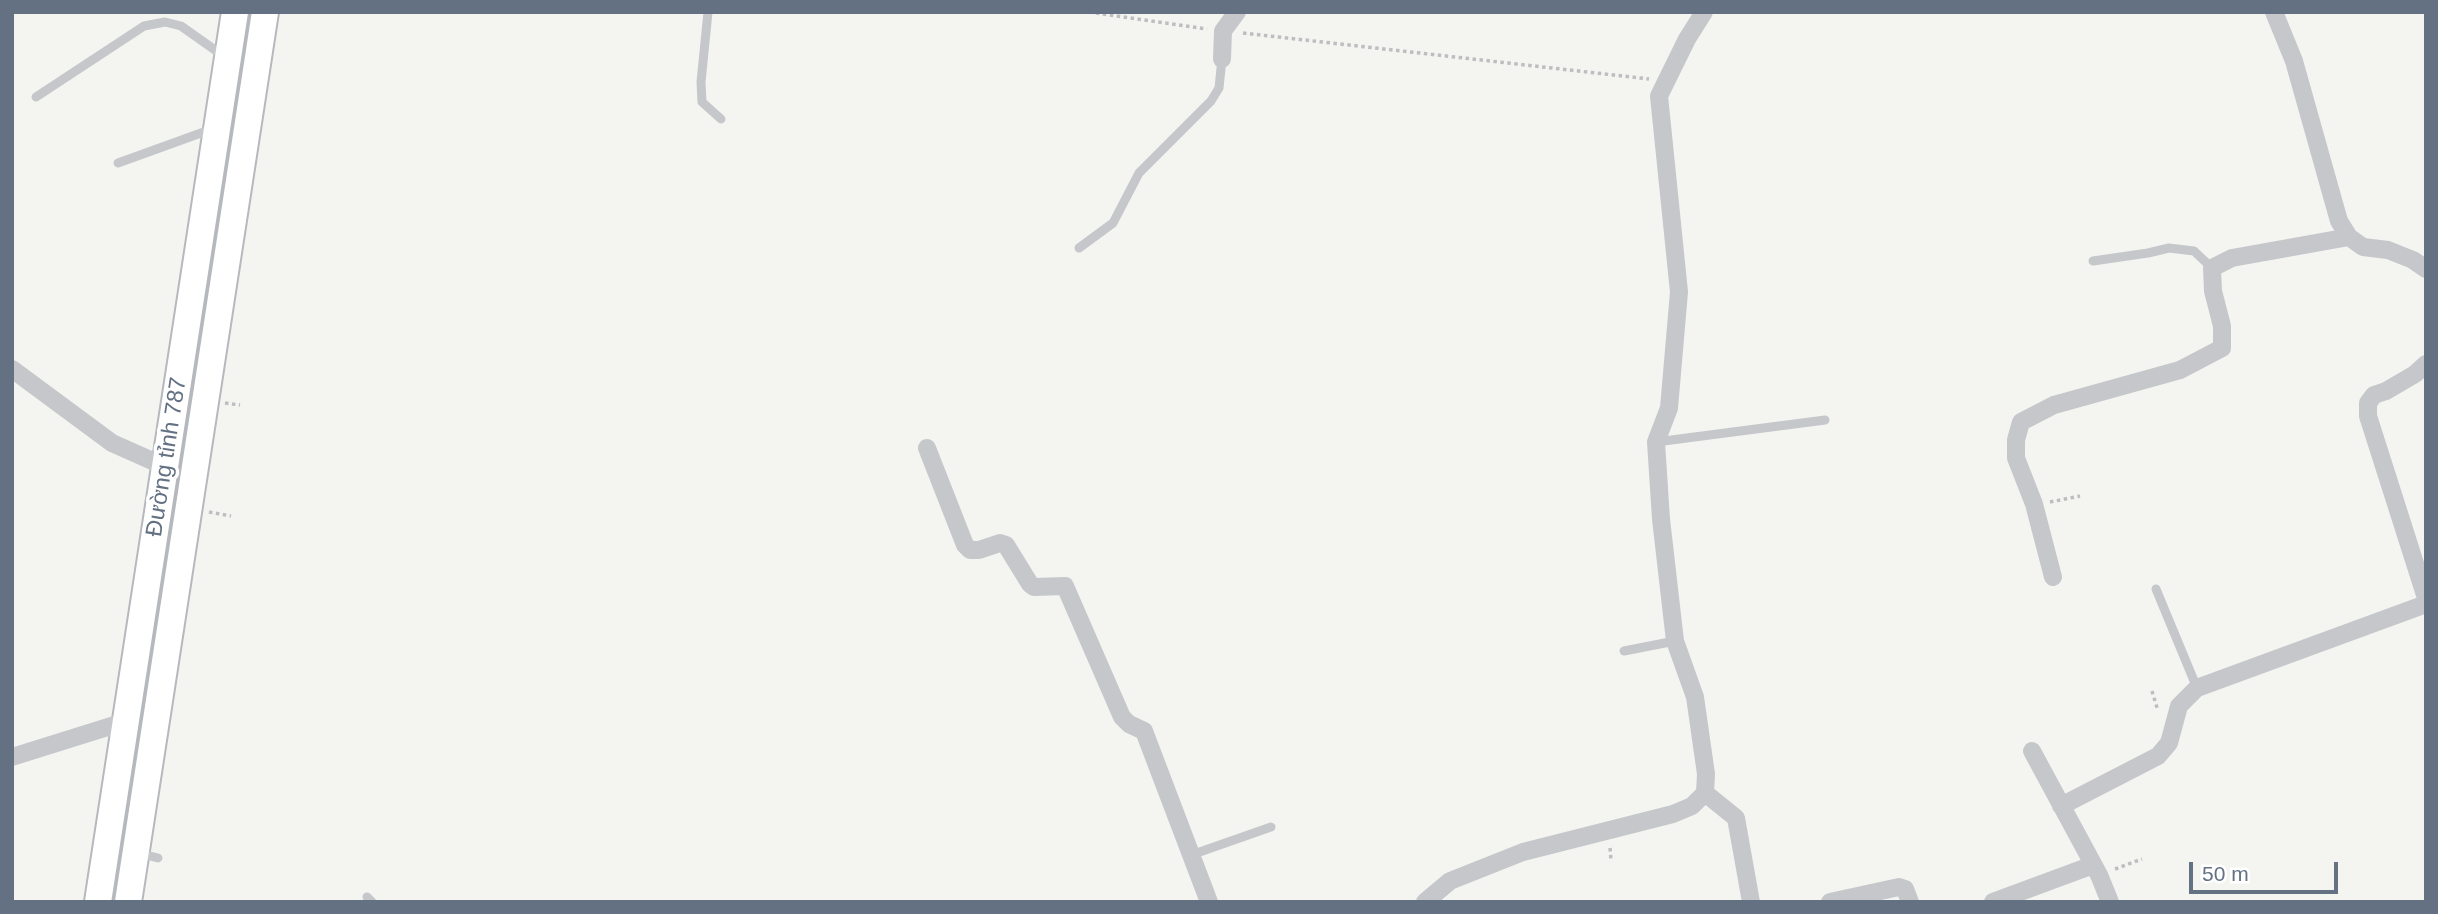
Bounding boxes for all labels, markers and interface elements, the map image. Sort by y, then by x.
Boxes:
street label: Đường tỉnh 787 [141,375,193,539]
scale bar [2193,848,2342,892]
text: 50 m [2202,862,2249,885]

